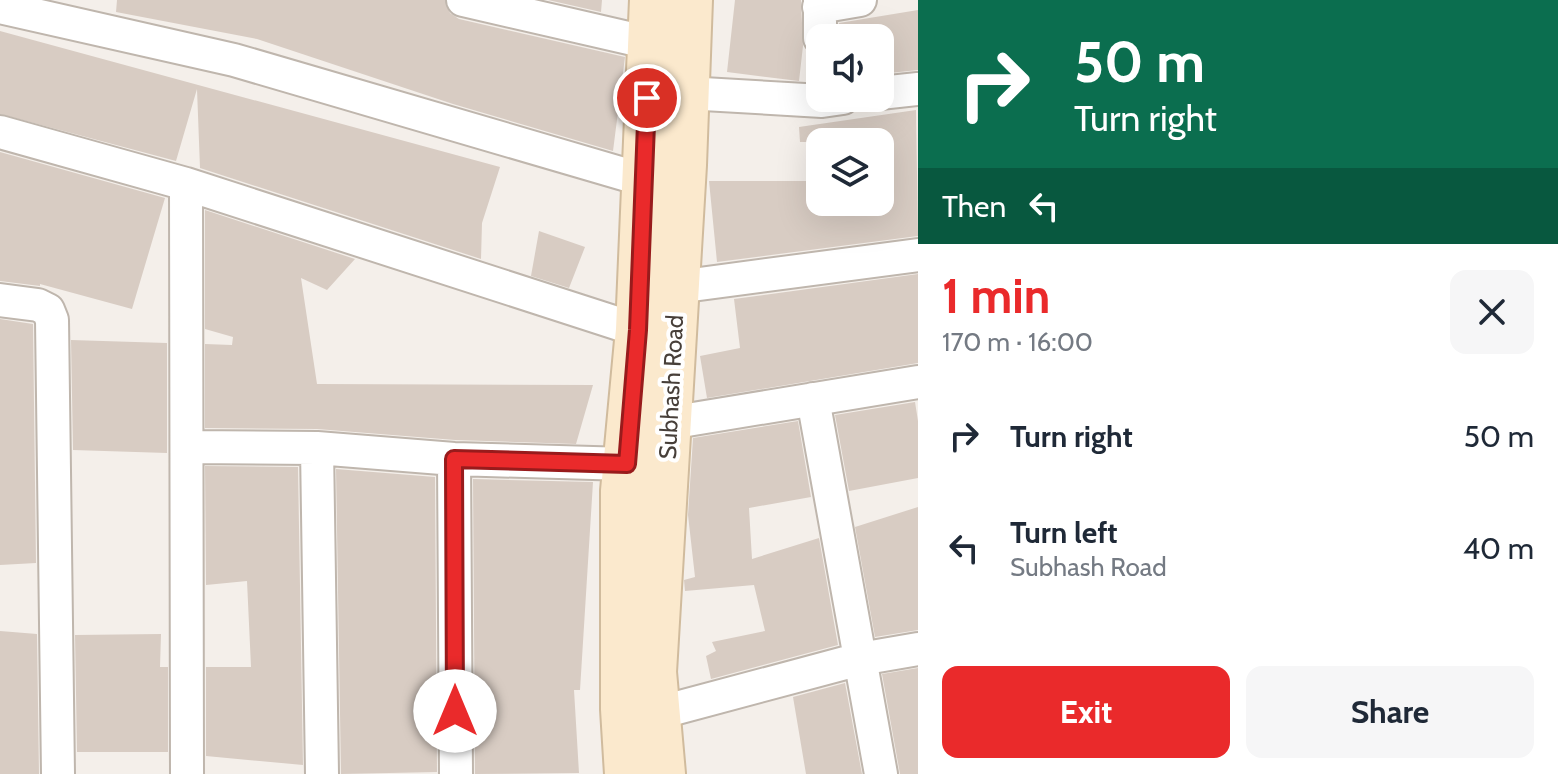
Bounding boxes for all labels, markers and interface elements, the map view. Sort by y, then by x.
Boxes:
map controls [806,24,894,216]
button: sound [806,24,894,112]
text: 50 m [1074,28,1205,96]
icon: right [942,32,1046,136]
pin [613,64,681,132]
icon: arrive [625,76,669,120]
text: Turn right [1074,96,1217,140]
button: layers [806,128,894,216]
icon: left [1022,184,1066,228]
text: Then [942,188,1006,225]
text: 1 min [942,267,1050,325]
button: close [1450,270,1534,354]
street label: Subhash Road [653,314,689,460]
text: 170 m · 16:00 [942,326,1093,358]
icon: right [942,414,986,458]
text: Turn right [1010,418,1133,455]
text: 50 m [1464,418,1534,455]
text: Turn left [1010,514,1118,551]
icon: left [942,526,986,570]
text: 40 m [1463,530,1534,567]
text: Subhash Road [1010,551,1167,583]
button: Exit [942,666,1230,758]
button: Share [1246,666,1534,758]
position arrow [413,669,497,753]

